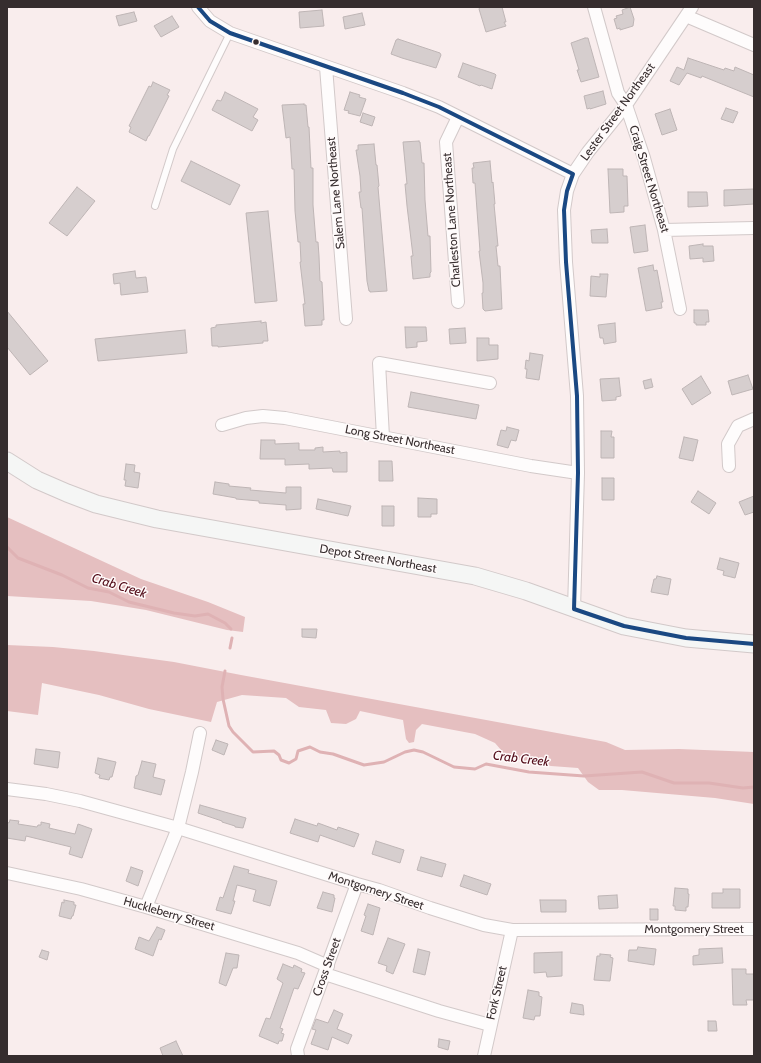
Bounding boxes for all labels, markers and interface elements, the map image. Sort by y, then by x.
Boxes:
unlabelled marker [251,37,261,47]
street label: Lester Street Northeast [578,60,658,164]
street label: Craig Street Northeast [626,123,672,235]
street label: Salem Lane Northeast [324,136,348,250]
street label: Charleston Lane Northeast [440,152,464,288]
street label: Long Street Northeast [344,422,456,458]
street label: Depot Street Northeast [318,542,438,576]
water label: Crab Creek [90,570,148,602]
water label: Crab Creek [492,748,550,770]
street label: Montgomery Street [326,869,426,913]
street label: Huckleberry Street [122,894,216,934]
street label: Montgomery Street [644,922,744,936]
street label: Cross Street [310,936,344,998]
street label: Fork Street [484,965,510,1021]

